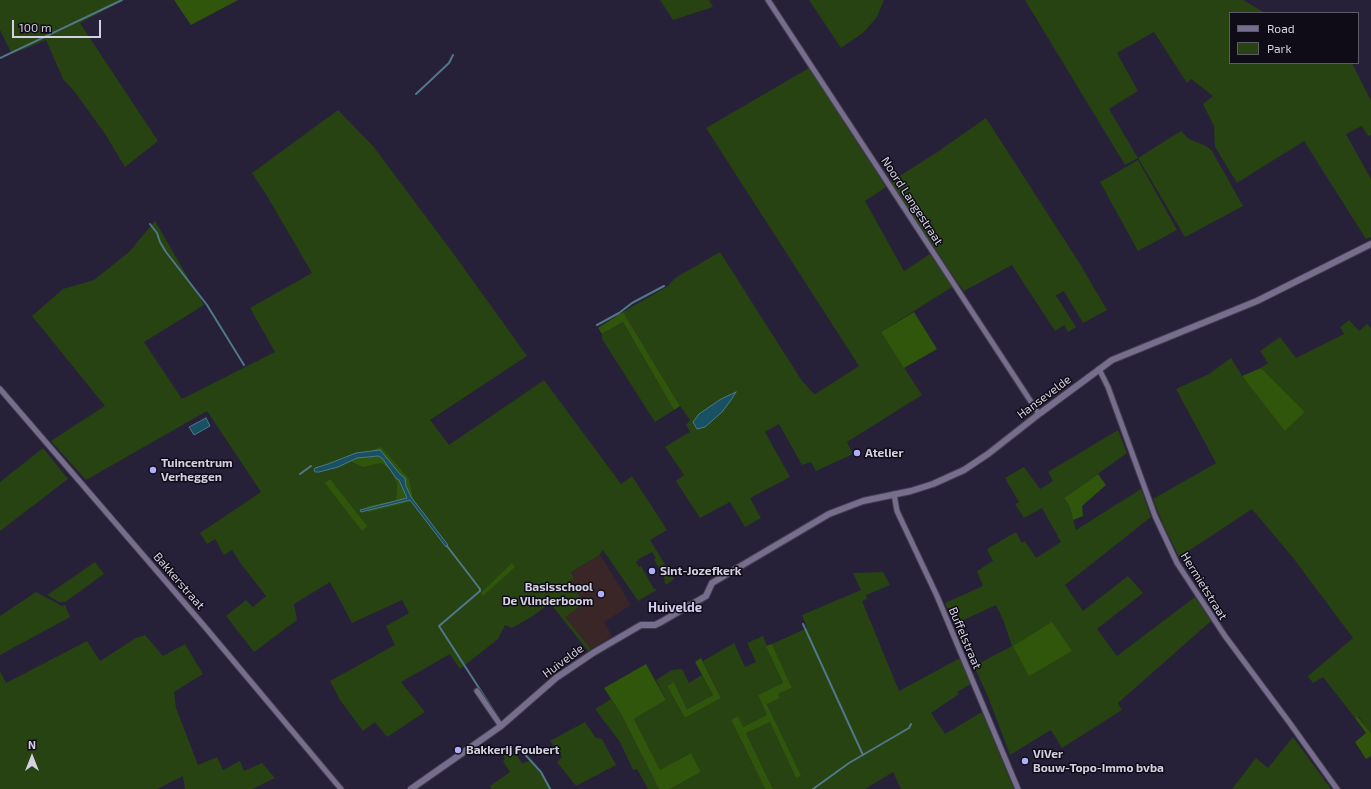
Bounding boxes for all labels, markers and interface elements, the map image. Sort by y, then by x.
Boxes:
scale bar [14,12,103,38]
legend [1229,12,1359,64]
text: 100 m [19,20,51,34]
text: Road [1267,21,1295,35]
text: Park [1267,41,1292,55]
street label: Noord Langestraat [878,154,946,248]
street label: Hansevelde [1014,372,1074,422]
place label: Atelier [865,446,904,460]
marker: Atelier [852,448,862,458]
place label: Tuincentrum Verheggen [161,456,233,484]
marker: Tuincentrum Verheggen [148,465,158,475]
street label: Bakkerstraat [150,550,208,612]
street label: Hermietstraat [1177,550,1231,622]
place label: Sint-Jozefkerk [660,564,742,578]
marker: Sint-Jozefkerk [647,566,657,576]
place label: Basisschool De Vlinderboom [502,580,593,608]
marker: Basisschool De Vlinderboom [596,589,606,599]
district label: Huivelde [648,600,702,616]
street label: Buffelstraat [945,605,985,671]
street label: Huivelde [540,641,586,681]
north arrow [12,737,52,777]
text: N [28,738,36,751]
place label: Bakkerij Foubert [466,743,559,757]
marker: Bakkerij Foubert [453,745,463,755]
place label: ViVer Bouw-Topo-Immo bvba [1033,747,1164,775]
marker: ViVer Bouw-Topo-Immo bvba [1020,756,1030,766]

